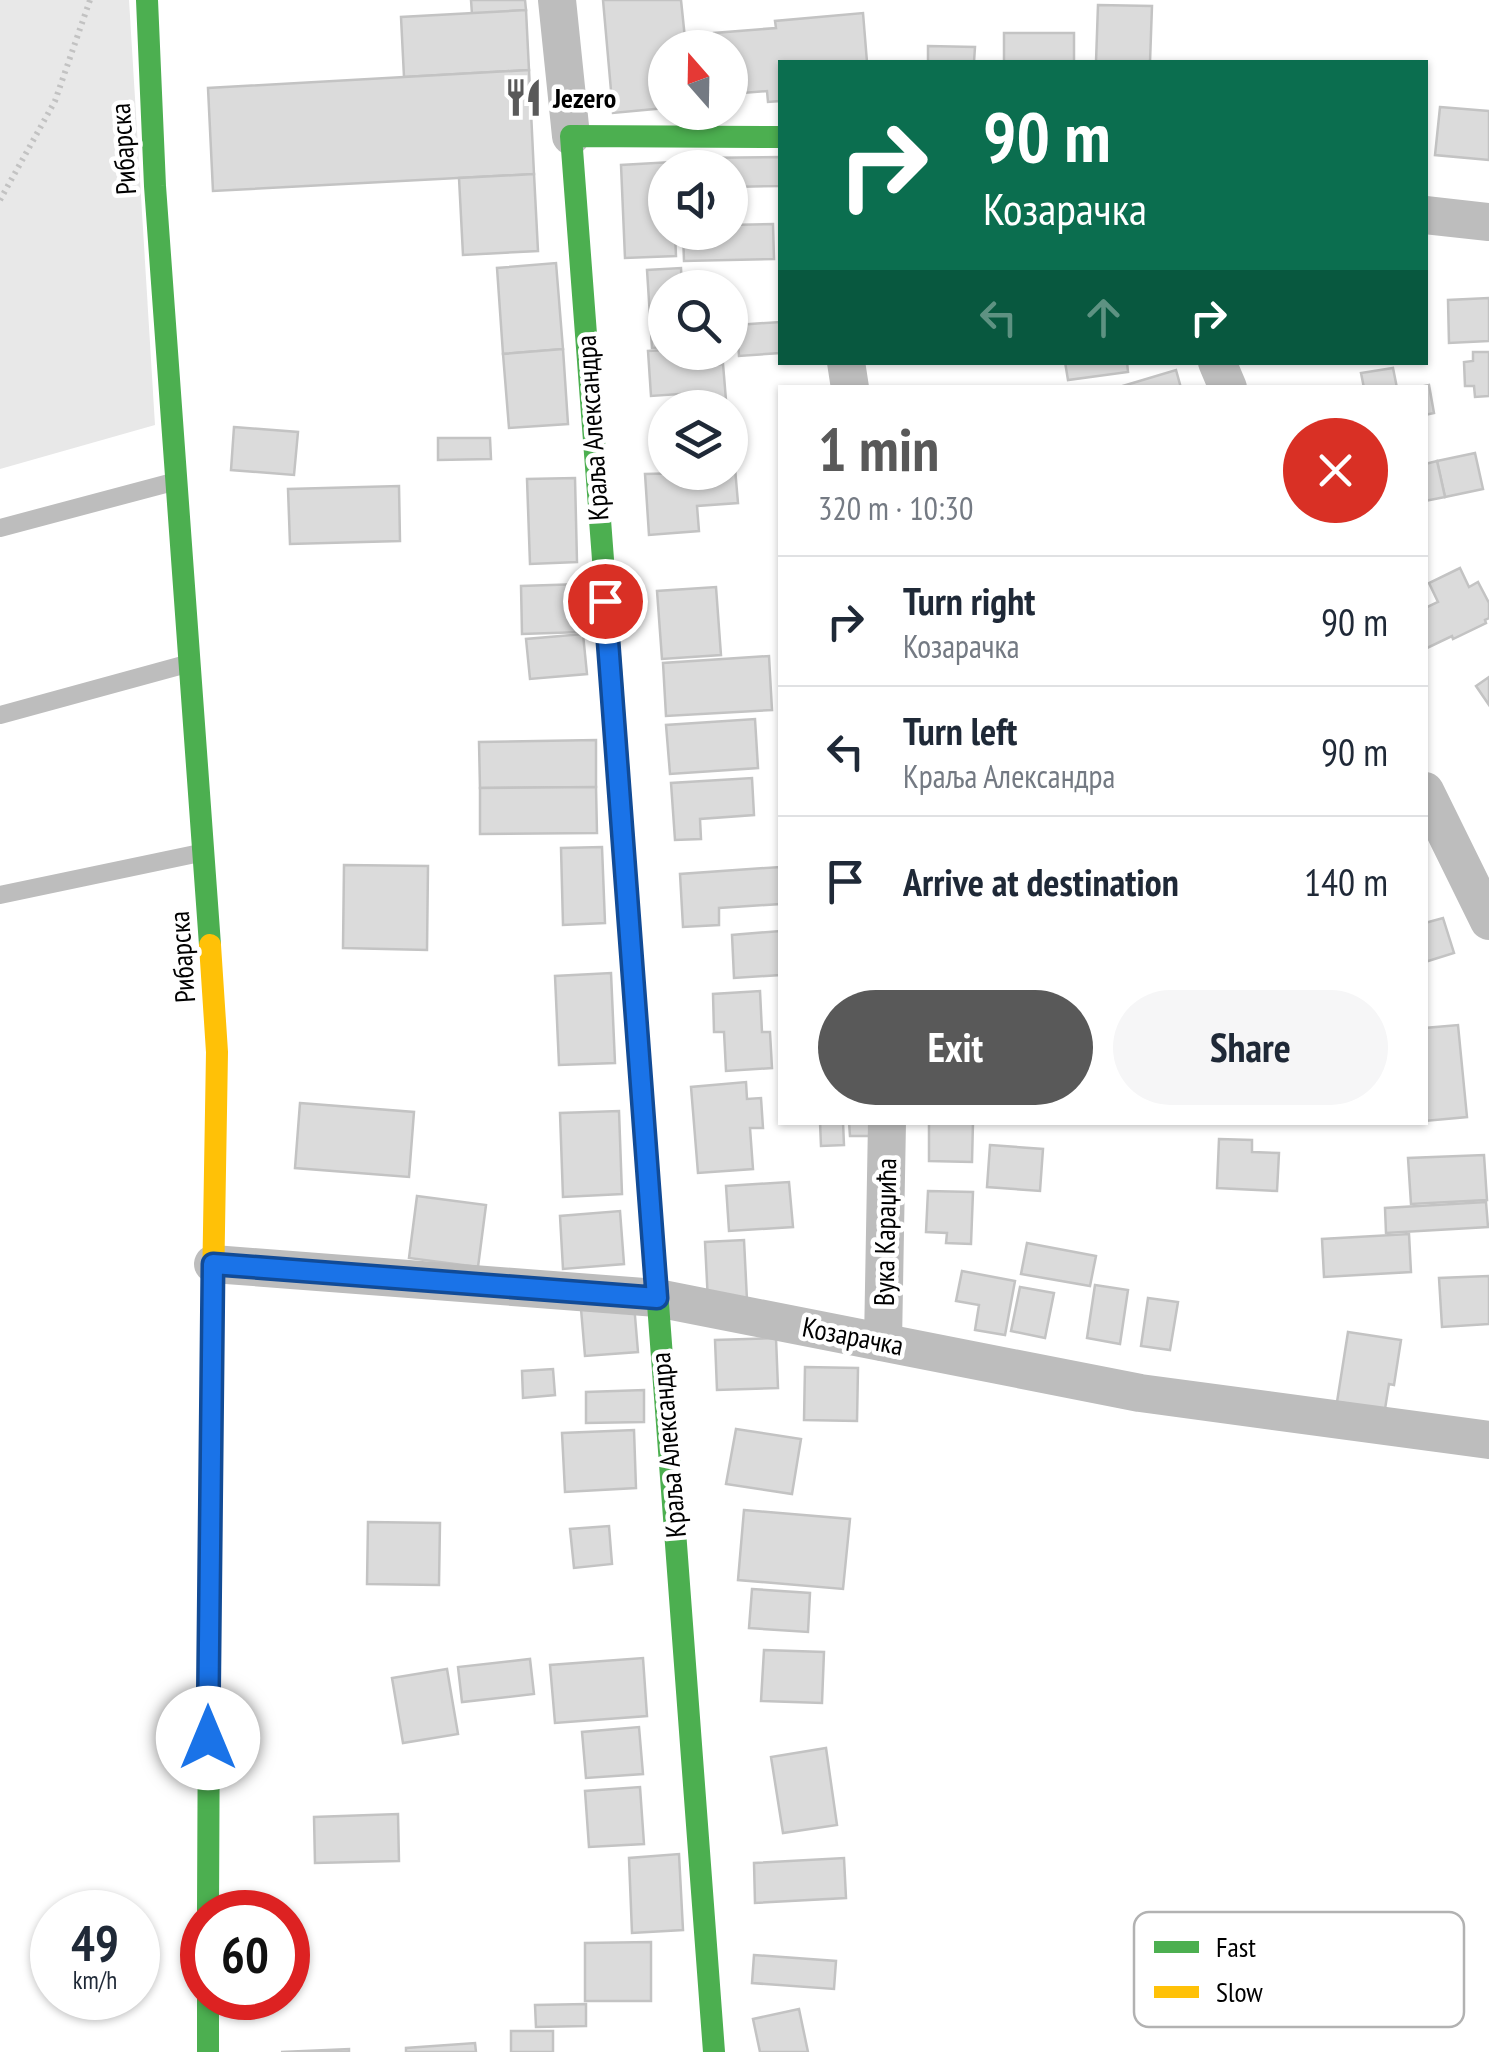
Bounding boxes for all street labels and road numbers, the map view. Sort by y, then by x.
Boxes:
street label: Рибарска [101,102,144,196]
street label: Краља Александра [567,334,616,522]
street label: Рибарска [160,910,203,1004]
street label: Вука Караџића [865,1158,904,1306]
street label: Козарачка [799,1308,907,1363]
street label: Краља Александра [641,1351,694,1539]

